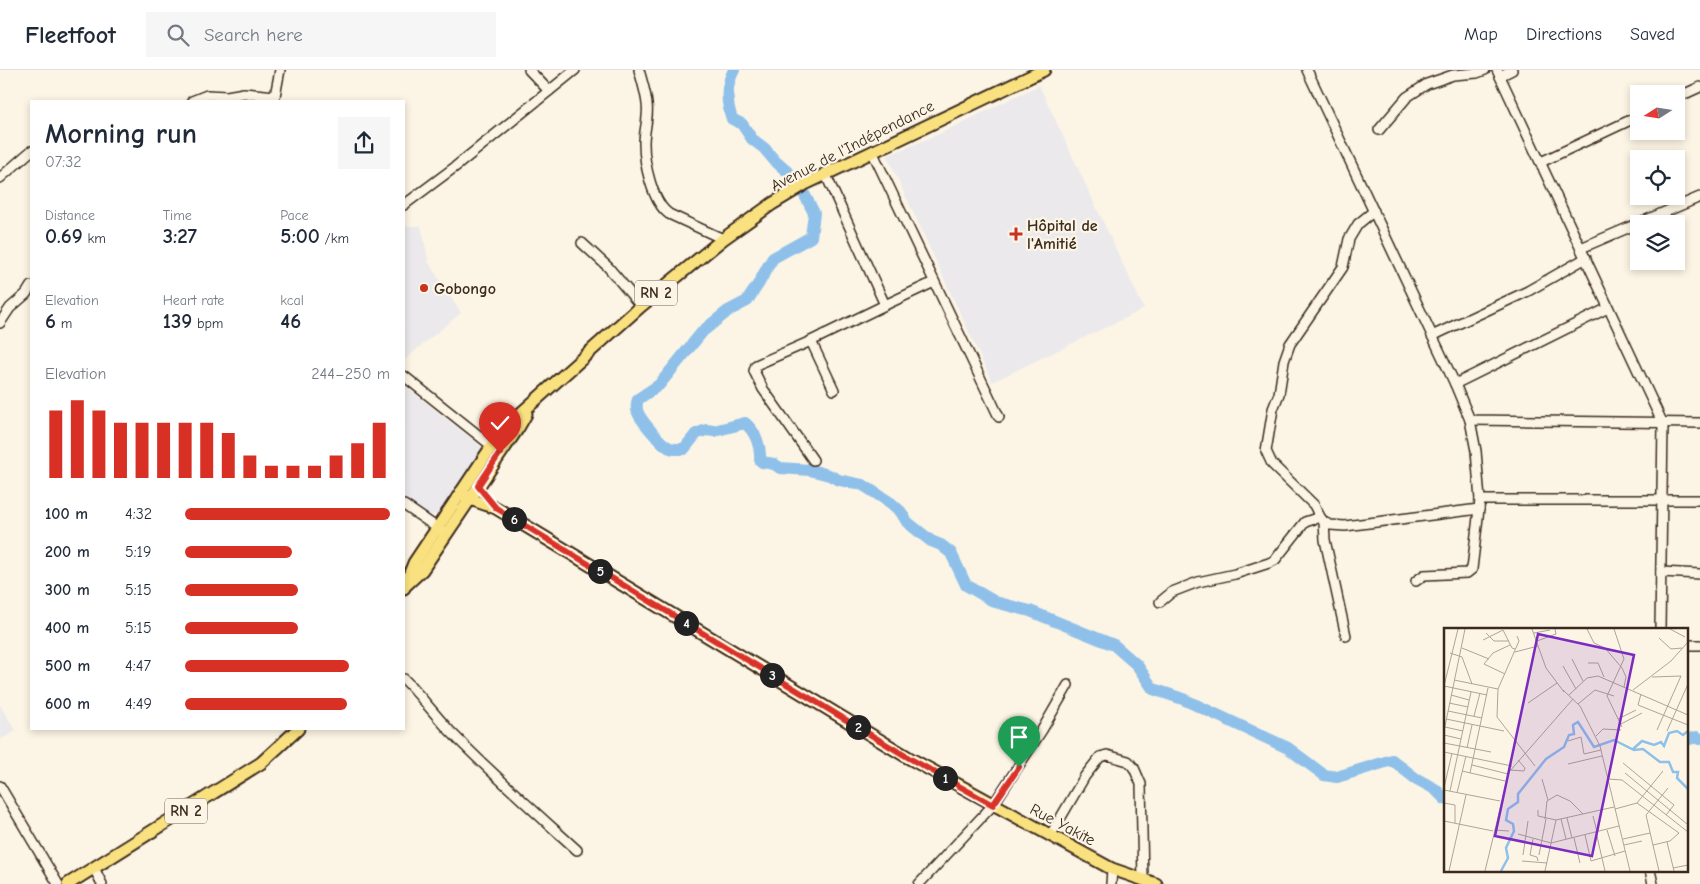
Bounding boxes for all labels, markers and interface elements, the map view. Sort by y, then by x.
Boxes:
search box [146,12,496,57]
text: Fleetfoot [25,21,116,49]
icon: search [164,21,192,49]
text: Search here [204,24,303,46]
text: Map [1464,24,1498,45]
text: Directions [1526,24,1602,45]
text: Saved [1630,24,1675,45]
north arrow [1630,85,1685,140]
map controls [1630,85,1685,270]
street label: Avenue de l'Indépendance [768,97,937,195]
button: share [338,117,390,169]
text: Morning run [45,118,197,150]
button: locate [1630,150,1685,205]
text: 07:32 [45,153,82,171]
text: Distance [45,207,95,224]
text: Time [163,207,192,224]
text: Pace [280,207,309,224]
button: layers [1630,215,1685,270]
place label: Hôpital de l'Amitié [1027,217,1098,253]
text: 0.69 [45,224,83,248]
text: 3:27 [163,224,197,248]
text: 5:00 [280,224,320,248]
marker: Hôpital de l'Amitié [1009,227,1023,241]
text: km [83,230,106,247]
text: /km [320,230,349,247]
place label: Gobongo [434,280,496,298]
road number: RN 2 [635,280,677,306]
marker: Gobongo [418,282,430,294]
text: Elevation [45,292,99,309]
text: Heart rate [163,292,224,309]
text: kcal [280,292,304,309]
text: 6 [45,309,56,333]
text: 139 [163,309,192,333]
text: 46 [280,309,301,333]
text: m [56,315,72,332]
text: bpm [192,315,223,332]
text: Elevation [45,365,106,383]
text: 244–250 m [311,365,390,383]
pin [479,402,521,453]
icon: check [486,409,514,437]
text: 100 m [45,505,88,523]
text: 4:32 [125,505,152,523]
pin: 6 [502,506,526,532]
text: 6 [511,511,518,528]
text: 200 m [45,543,90,561]
text: 5:19 [125,543,151,561]
pin: 5 [588,558,612,584]
text: 5 [597,563,604,580]
text: 300 m [45,581,90,599]
text: 5:15 [125,581,152,599]
pin: 4 [674,610,698,636]
text: 4 [683,615,690,632]
text: 400 m [45,619,89,637]
text: 5:15 [125,619,152,637]
inset map [1444,628,1688,872]
text: 500 m [45,657,90,675]
text: 4:47 [125,657,151,675]
pin: 3 [760,662,784,688]
text: 3 [769,667,776,684]
text: 600 m [45,695,90,713]
text: 4:49 [125,695,152,713]
pin: 2 [846,714,870,740]
pin [998,716,1040,767]
text: 2 [855,719,862,736]
icon: arrive [1005,723,1033,751]
pin: 1 [932,766,958,790]
text: 1 [943,770,948,787]
road number: RN 2 [165,798,207,824]
street label: Rue Yakite [1027,800,1098,850]

